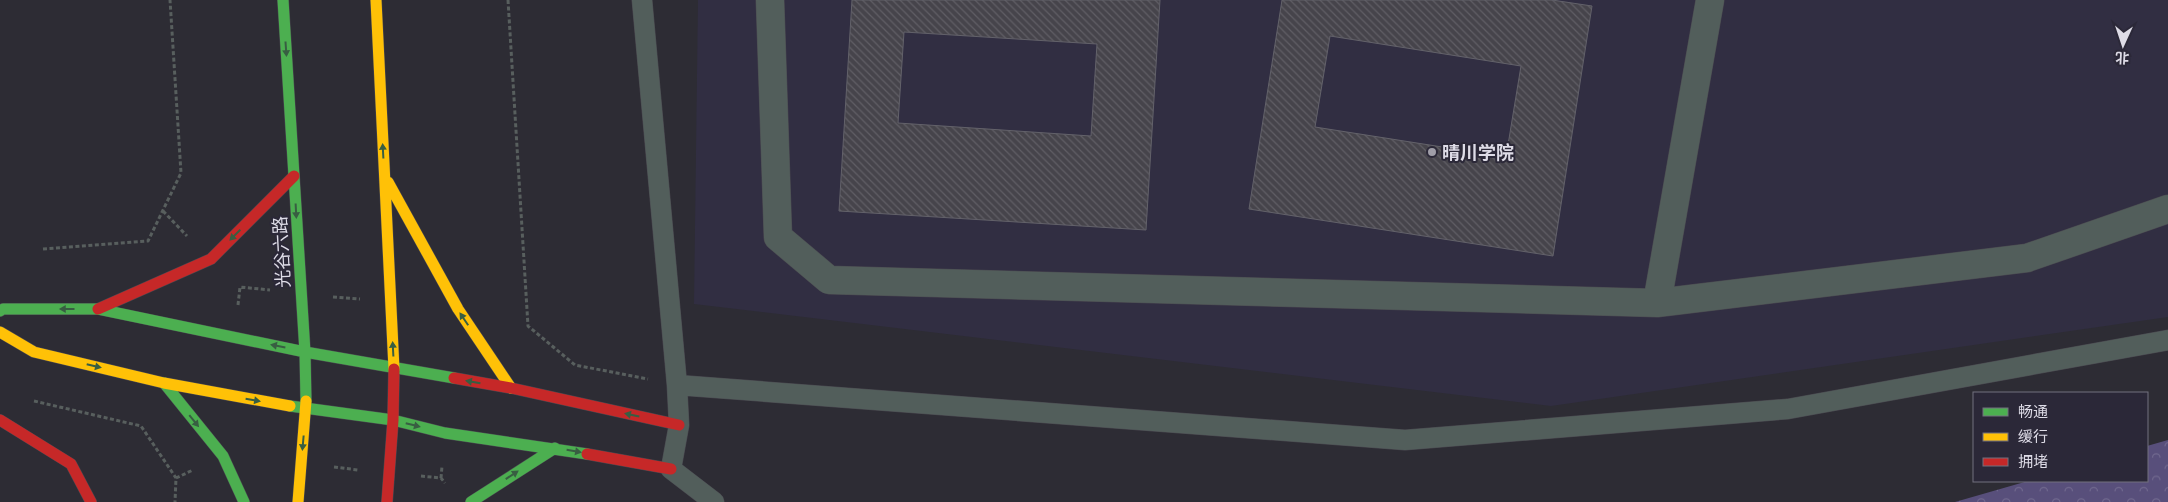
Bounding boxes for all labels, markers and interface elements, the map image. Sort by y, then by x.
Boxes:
north arrow [2098,20,2148,70]
one-way arrow [283,41,291,57]
text: 北 [2115,50,2130,67]
place label: 晴川学院 [1442,141,1514,163]
one-way arrow [379,143,387,159]
marker: 晴川学院 [1426,146,1438,158]
one-way arrow [293,203,301,219]
street label: 光谷六路 [268,215,294,289]
one-way arrow [229,229,241,241]
one-way arrow [59,305,75,313]
one-way arrow [460,312,469,326]
one-way arrow [389,340,397,356]
one-way arrow [271,342,286,350]
one-way arrow [87,362,102,370]
one-way arrow [464,377,480,385]
legend [1973,392,2148,482]
one-way arrow [245,396,261,404]
text: 畅通 [2018,402,2048,420]
one-way arrow [624,411,639,419]
one-way arrow [189,414,200,427]
one-way arrow [406,421,421,429]
text: 缓行 [2018,427,2048,445]
one-way arrow [299,435,307,451]
one-way arrow [566,448,582,456]
text: 拥堵 [2018,452,2048,470]
one-way arrow [506,471,519,480]

